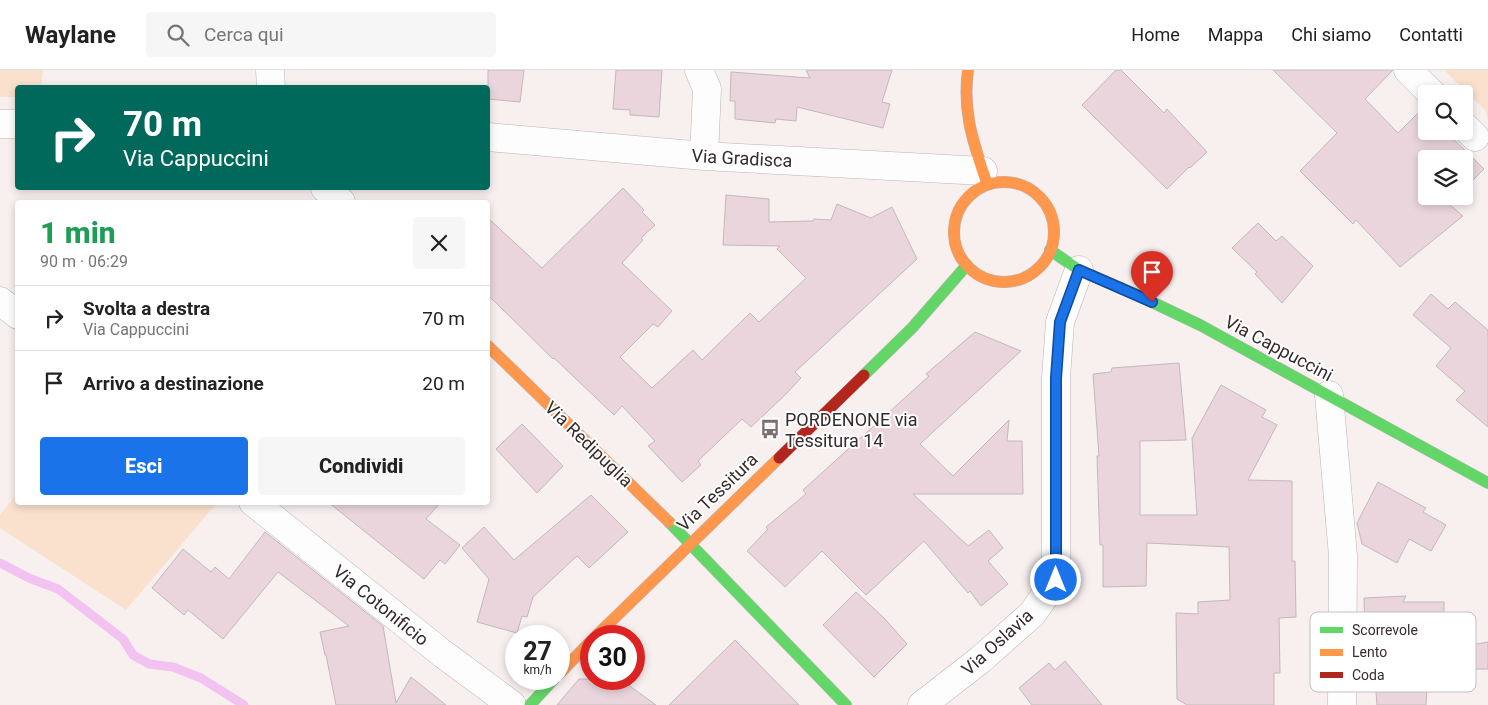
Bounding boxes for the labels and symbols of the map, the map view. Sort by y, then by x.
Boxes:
street label: Via Gradisca [691,145,793,171]
pin [1131,251,1173,302]
street label: Via Cappuccini [1221,311,1337,385]
street label: Via Redipuglia [541,397,637,491]
place label: PORDENONE via Tessitura 14 [785,409,918,451]
bus stop icon: PORDENONE via Tessitura 14 [759,418,781,440]
street label: Via Tessitura [672,449,762,535]
position arrow [1029,553,1081,605]
street label: Via Cotonificio [329,560,433,650]
street label: Via Oslavia [957,605,1037,679]
legend [1310,612,1476,692]
text: Scorrevole [1352,622,1418,638]
speed limit sign: 30 [580,625,645,690]
text: Lento [1352,644,1387,660]
text: Coda [1352,667,1385,683]

